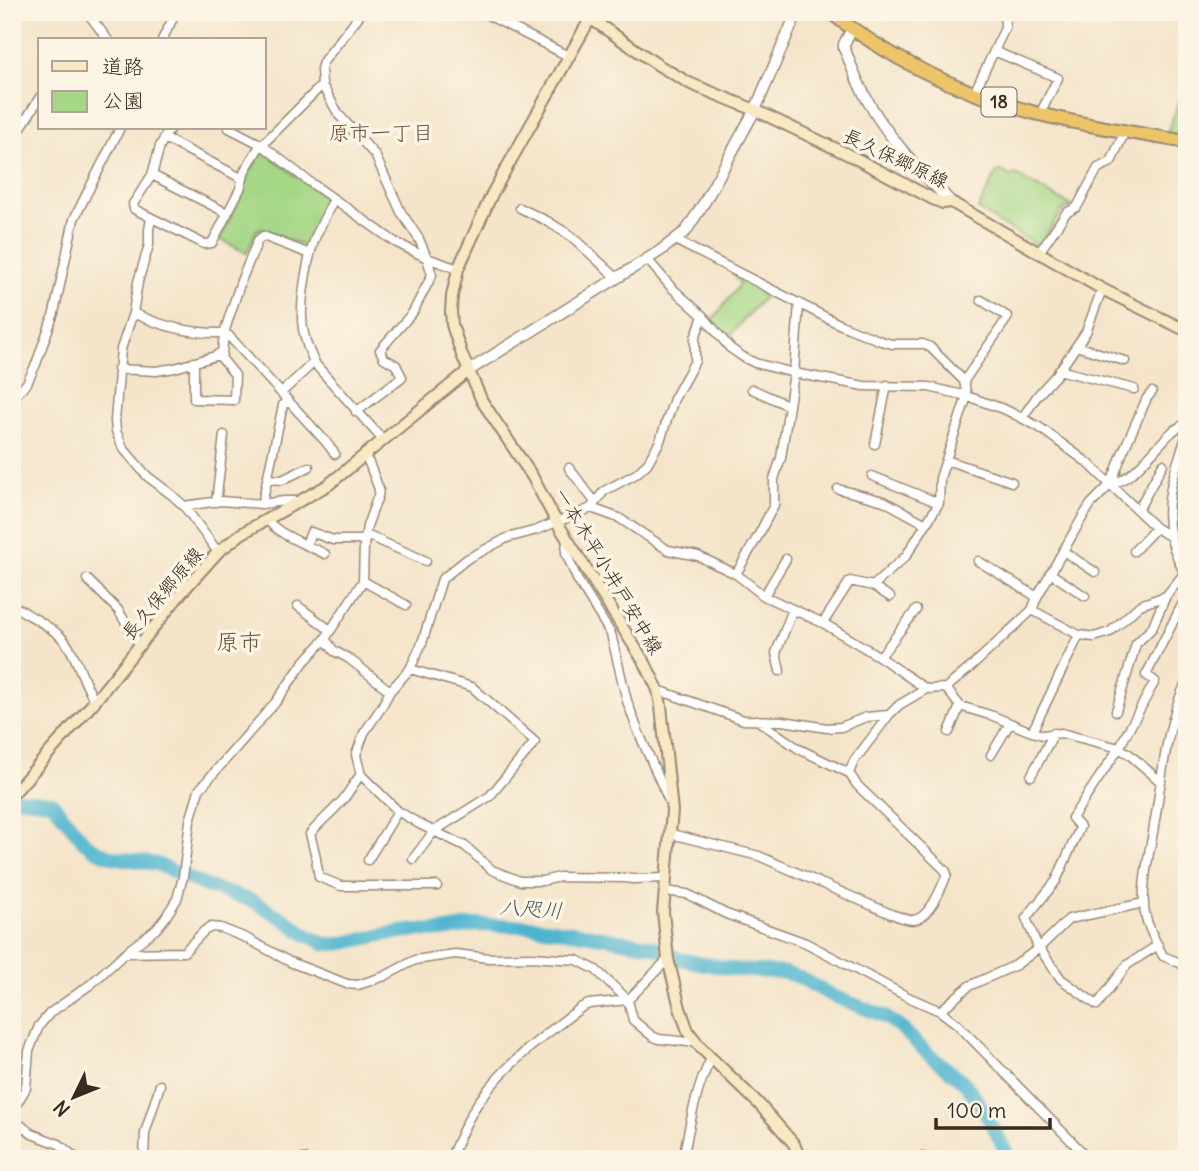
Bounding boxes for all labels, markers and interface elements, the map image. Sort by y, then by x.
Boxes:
legend [38,38,266,130]
text: 道路 [102,53,144,80]
text: 公園 [102,87,144,114]
road number: 18 [982,88,1016,116]
district label: 原市一丁目 [329,119,434,146]
street label: 長久保郷原線 [839,123,953,193]
street label: 一本木平小井戸安中線 [550,483,668,659]
street label: 長久保郷原線 [116,542,208,644]
district label: 原市 [216,627,262,656]
water label: 八咫川 [499,893,563,924]
north arrow [38,1062,108,1132]
scale bar [936,1087,1050,1131]
text: N [48,1096,75,1122]
text: 100 m [947,1097,1006,1124]

